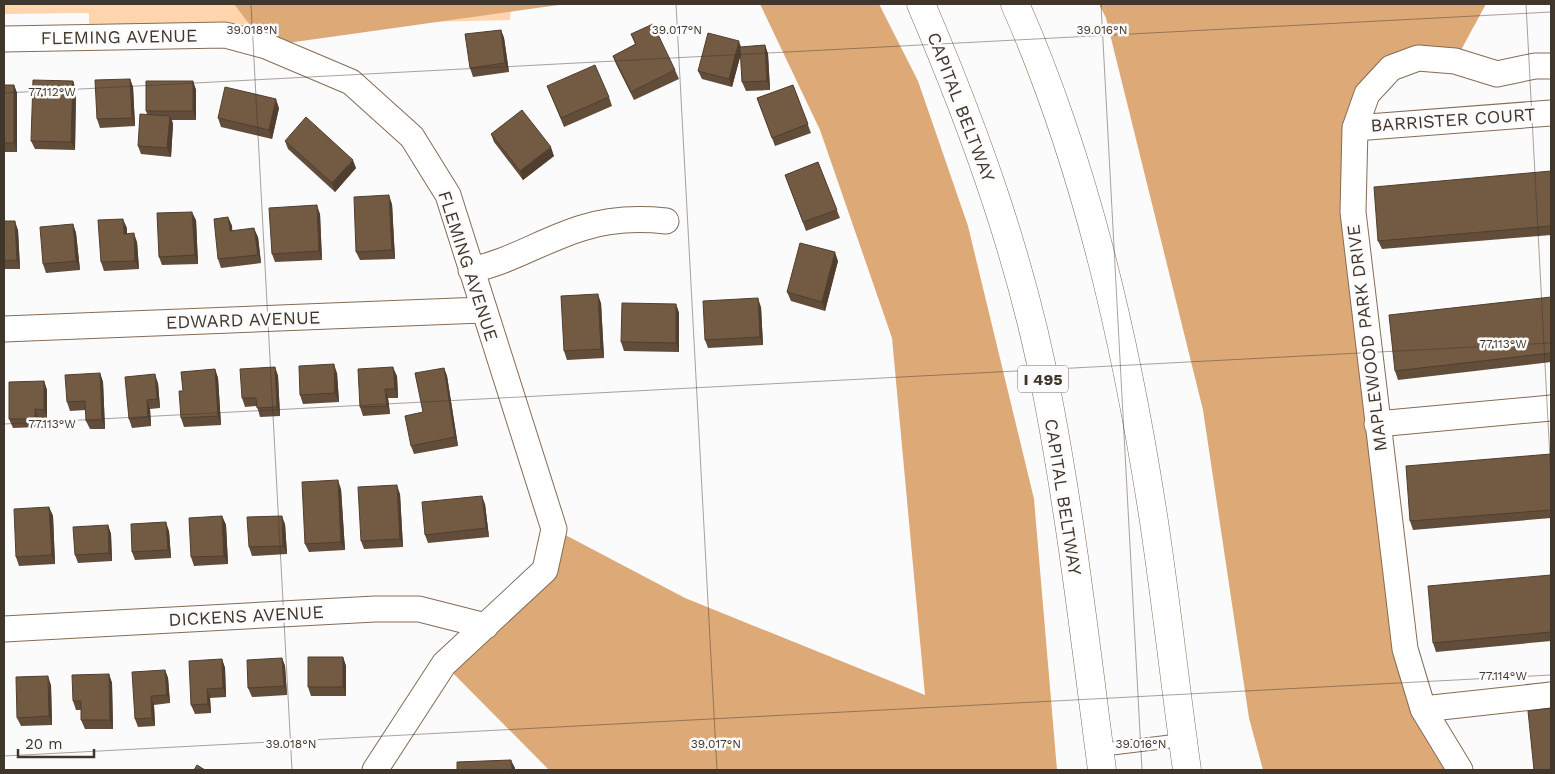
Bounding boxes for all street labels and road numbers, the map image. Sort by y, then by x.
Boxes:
street label: FLEMING AVENUE [40,25,198,48]
street label: CAPITAL BELTWAY [923,29,1000,185]
street label: BARRISTER COURT [1370,103,1536,136]
street label: FLEMING AVENUE [434,188,503,344]
street label: MAPLEWOOD PARK DRIVE [1342,223,1391,453]
street label: EDWARD AVENUE [165,306,321,333]
road number: I 495 [1018,366,1068,392]
street label: CAPITAL BELTWAY [1041,417,1086,577]
street label: DICKENS AVENUE [168,601,324,630]

